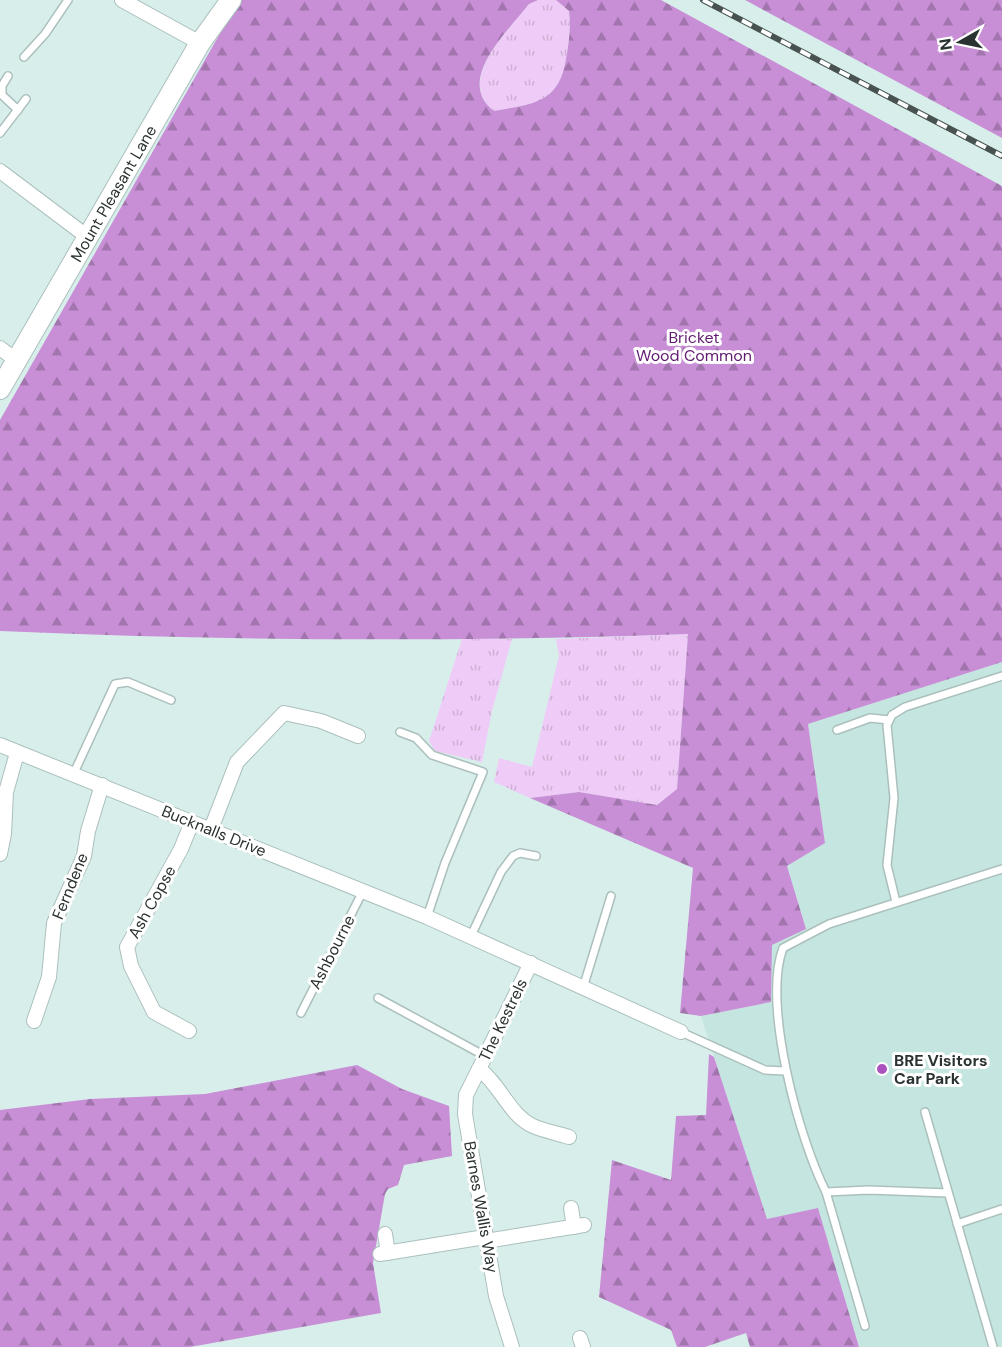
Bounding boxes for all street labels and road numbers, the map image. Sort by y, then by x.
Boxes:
street label: Mount Pleasant Lane [65,121,161,265]
street label: Bucknalls Drive [158,800,270,862]
street label: Ferndene [47,850,93,922]
street label: Ash Copse [123,862,181,942]
street label: Ashbourne [304,911,360,993]
street label: The Kestrels [474,975,532,1065]
street label: Barnes Wallis Way [459,1139,503,1275]

